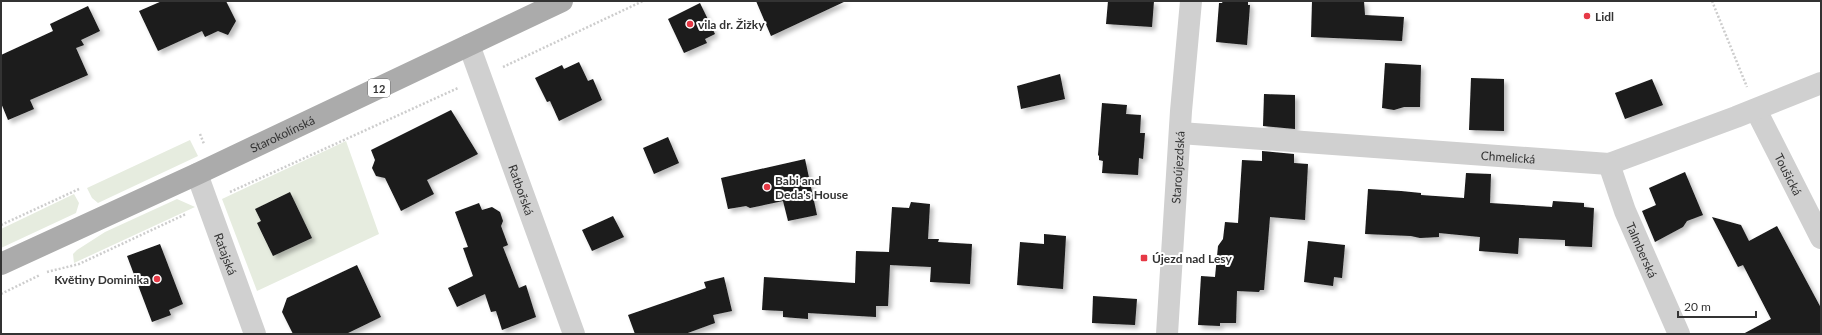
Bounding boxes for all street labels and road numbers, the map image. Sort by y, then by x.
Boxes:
road number: 12 [368,79,390,97]
street label: Starokolínská [248,112,317,155]
street label: Staroújezdská [1168,131,1187,204]
street label: Chmelická [1480,147,1536,166]
street label: Toušická [1772,151,1805,198]
street label: Ratbořská [506,162,538,217]
street label: Talmberská [1623,220,1661,280]
street label: Ratajská [211,231,240,277]

